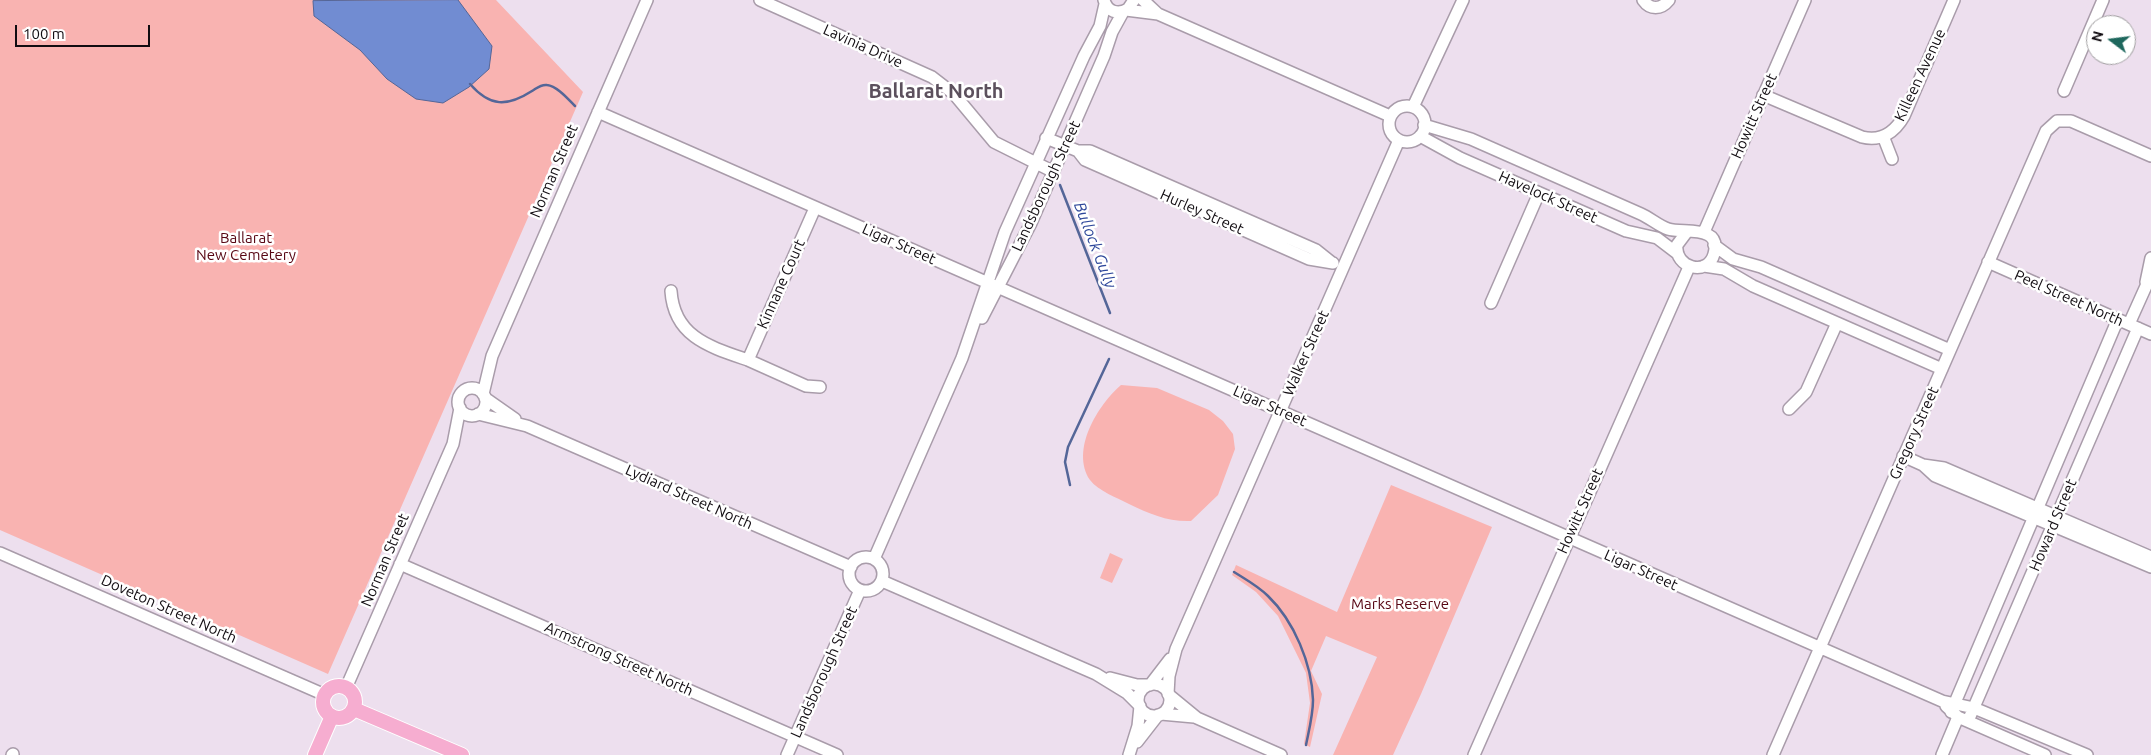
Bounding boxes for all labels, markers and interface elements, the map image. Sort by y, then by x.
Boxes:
scale bar [18,15,152,47]
north arrow [2086,15,2136,65]
street label: Lavinia Drive [820,20,906,72]
text: 100 m [23,25,65,42]
street label: Killeen Avenue [1891,26,1949,124]
text: N [2088,29,2107,44]
street label: Howitt Street [1727,70,1781,162]
district label: Ballarat North [868,79,1004,103]
street label: Landsborough Street [1008,118,1084,254]
street label: Norman Street [526,122,582,220]
street label: Havelock Street [1496,167,1600,227]
street label: Hurley Street [1157,186,1247,238]
water label: Bullock Gully [1070,199,1120,291]
street label: Ligar Street [859,220,939,268]
park label: Ballarat New Cemetery [196,229,296,264]
street label: Kinnane Court [753,236,809,332]
street label: Peel Street North [2012,266,2126,330]
street label: Walker Street [1279,307,1333,399]
street label: Ligar Street [1230,382,1310,430]
street label: Gregory Street [1885,384,1943,482]
street label: Lydiard Street North [622,461,756,533]
street label: Howitt Street [1553,465,1607,557]
street label: Howard Street [2026,476,2080,574]
street label: Norman Street [357,511,413,609]
street label: Ligar Street [1601,546,1681,594]
street label: Doveton Street North [98,571,240,647]
park label: Marks Reserve [1351,595,1449,613]
street label: Landsborough Street [787,603,861,741]
street label: Armstrong Street North [542,618,696,700]

